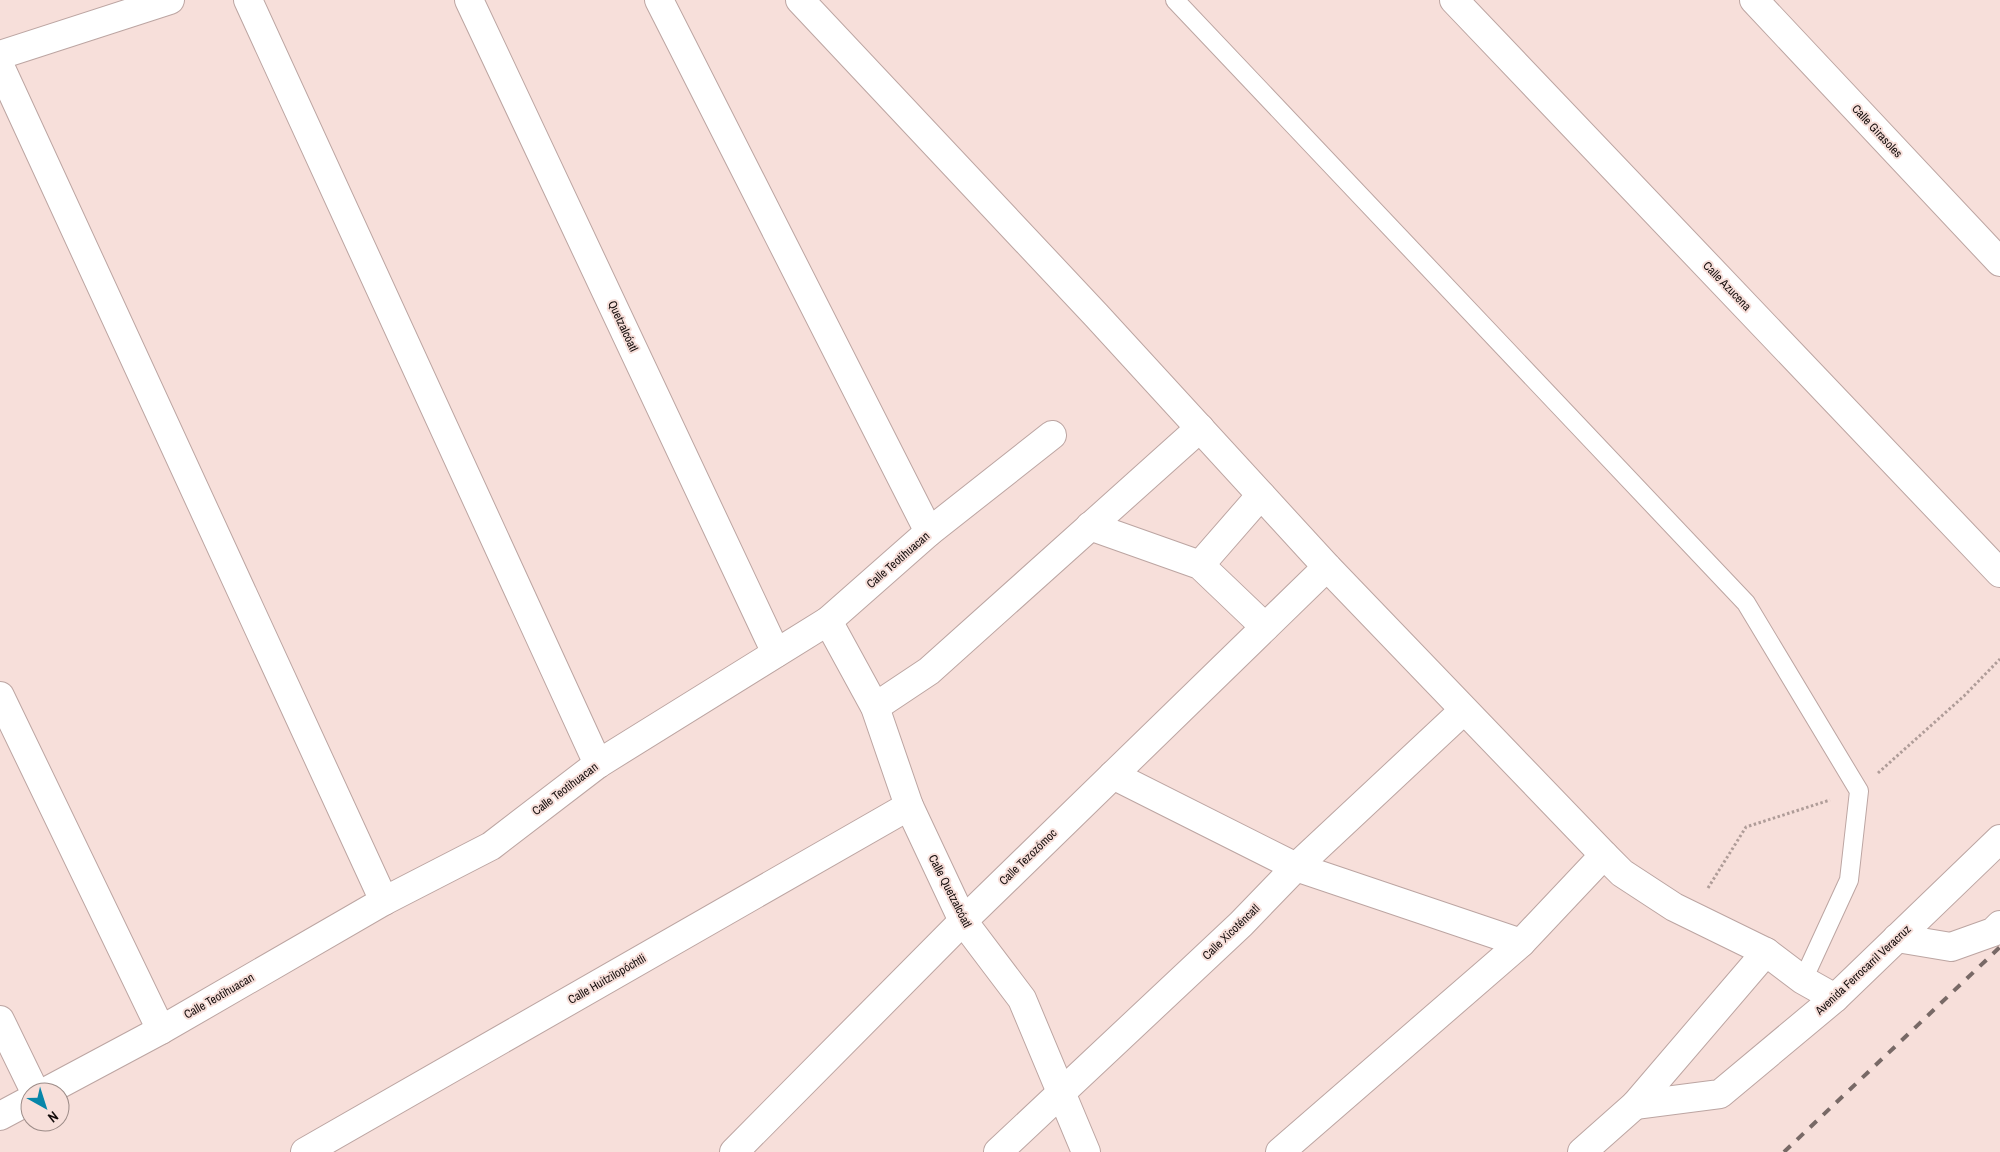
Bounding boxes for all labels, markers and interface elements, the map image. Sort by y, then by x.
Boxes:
street label: Calle Girasoles [1848,101,1906,161]
street label: Calle Azucena [1699,258,1755,315]
street label: Quetzalcóatl [604,298,642,354]
street label: Calle Teotihuacan [863,528,933,592]
street label: Calle Teotihuacan [529,759,601,819]
street label: Calle Tezozómoc [996,825,1060,889]
street label: Calle Quetzalcóatl [925,852,975,930]
street label: Calle Xicoténcatl [1199,901,1263,963]
street label: Avenida Ferrocarril Veracruz [1811,921,1914,1019]
street label: Calle Huitzilopóchtli [565,950,649,1008]
street label: Calle Teotihuacan [181,969,257,1023]
north arrow [20,1082,70,1132]
text: N [44,1107,62,1127]

